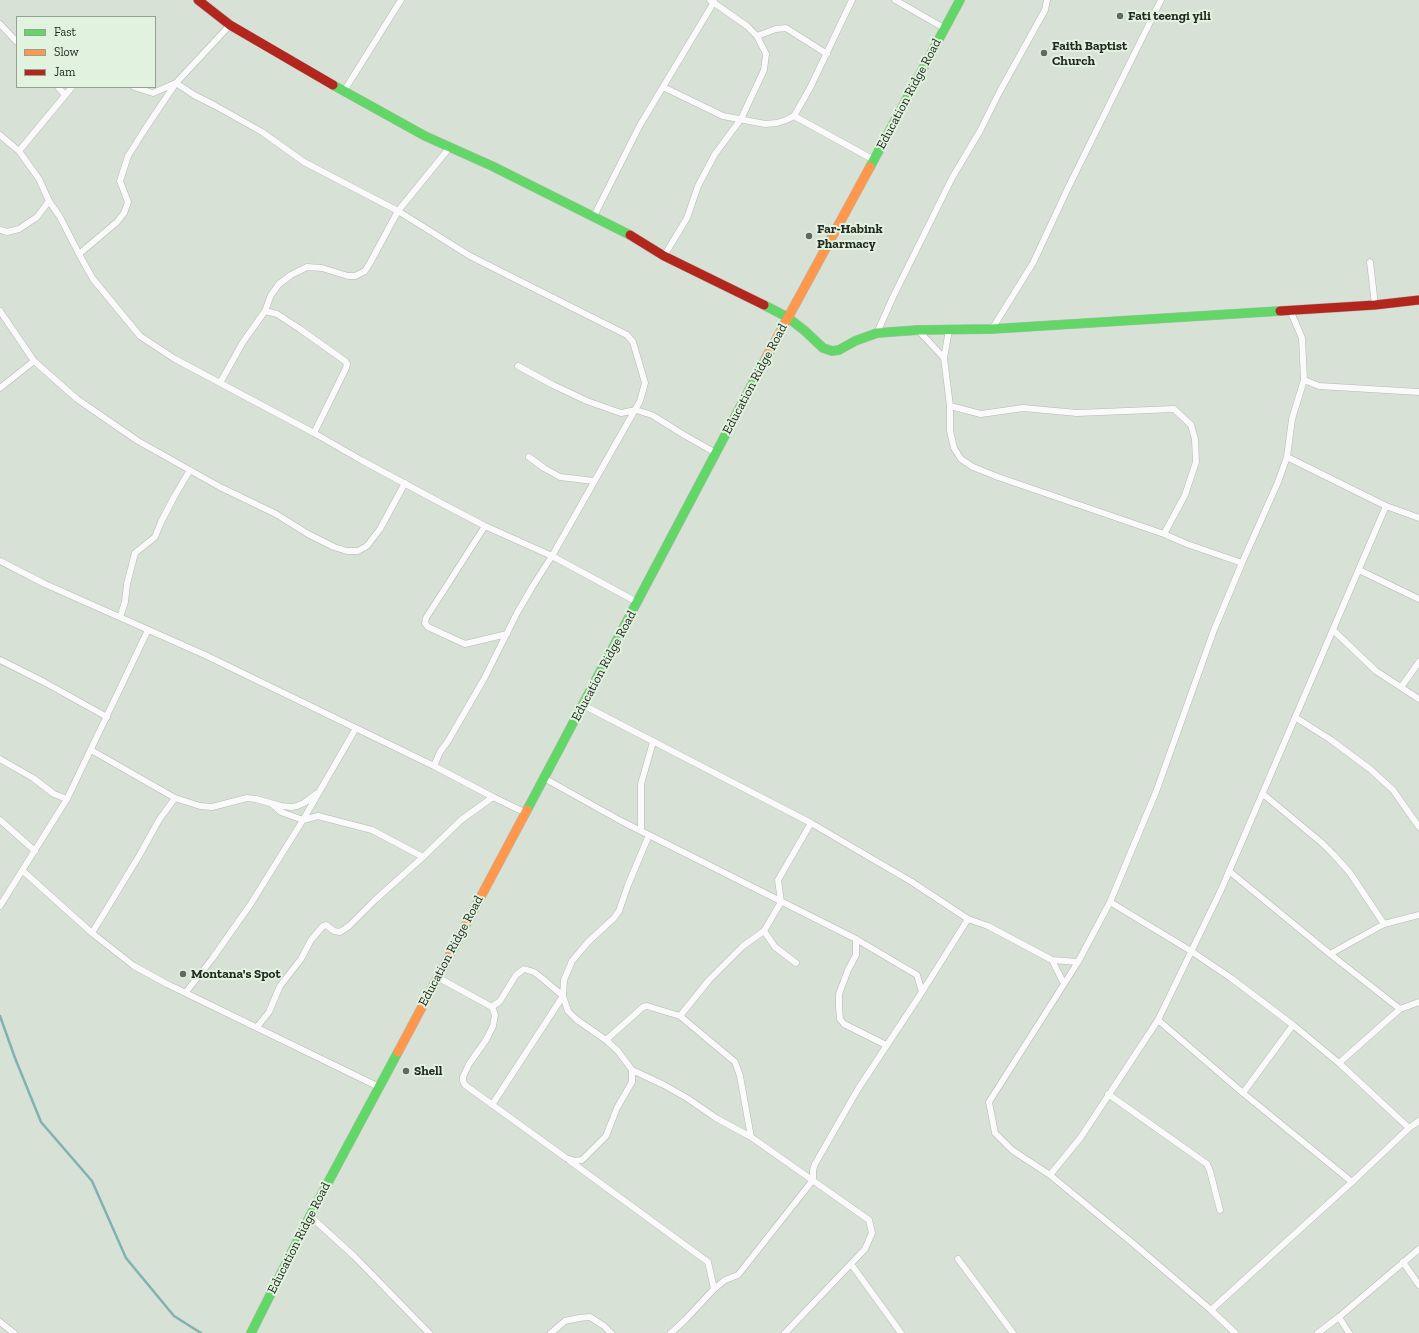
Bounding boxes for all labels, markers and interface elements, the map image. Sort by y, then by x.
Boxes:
place label: Fati teengi yili [1128,8,1211,24]
marker: Fati teengi yili [1115,11,1125,21]
legend [16,16,156,88]
text: Fast [54,25,76,39]
street label: Education Ridge Road [873,36,945,152]
place label: Faith Baptist Church [1052,38,1127,69]
text: Slow [54,45,79,59]
marker: Faith Baptist Church [1039,48,1049,58]
text: Jam [54,65,75,79]
place label: Far-Habink Pharmacy [817,221,883,252]
marker: Far-Habink Pharmacy [804,231,814,241]
street label: Education Ridge Road [719,321,791,437]
street label: Education Ridge Road [568,608,640,724]
street label: Education Ridge Road [415,893,487,1009]
place label: Montana's Spot [191,966,281,982]
marker: Montana's Spot [178,969,188,979]
place label: Shell [414,1063,442,1079]
marker: Shell [401,1066,411,1076]
street label: Education Ridge Road [264,1180,334,1296]

